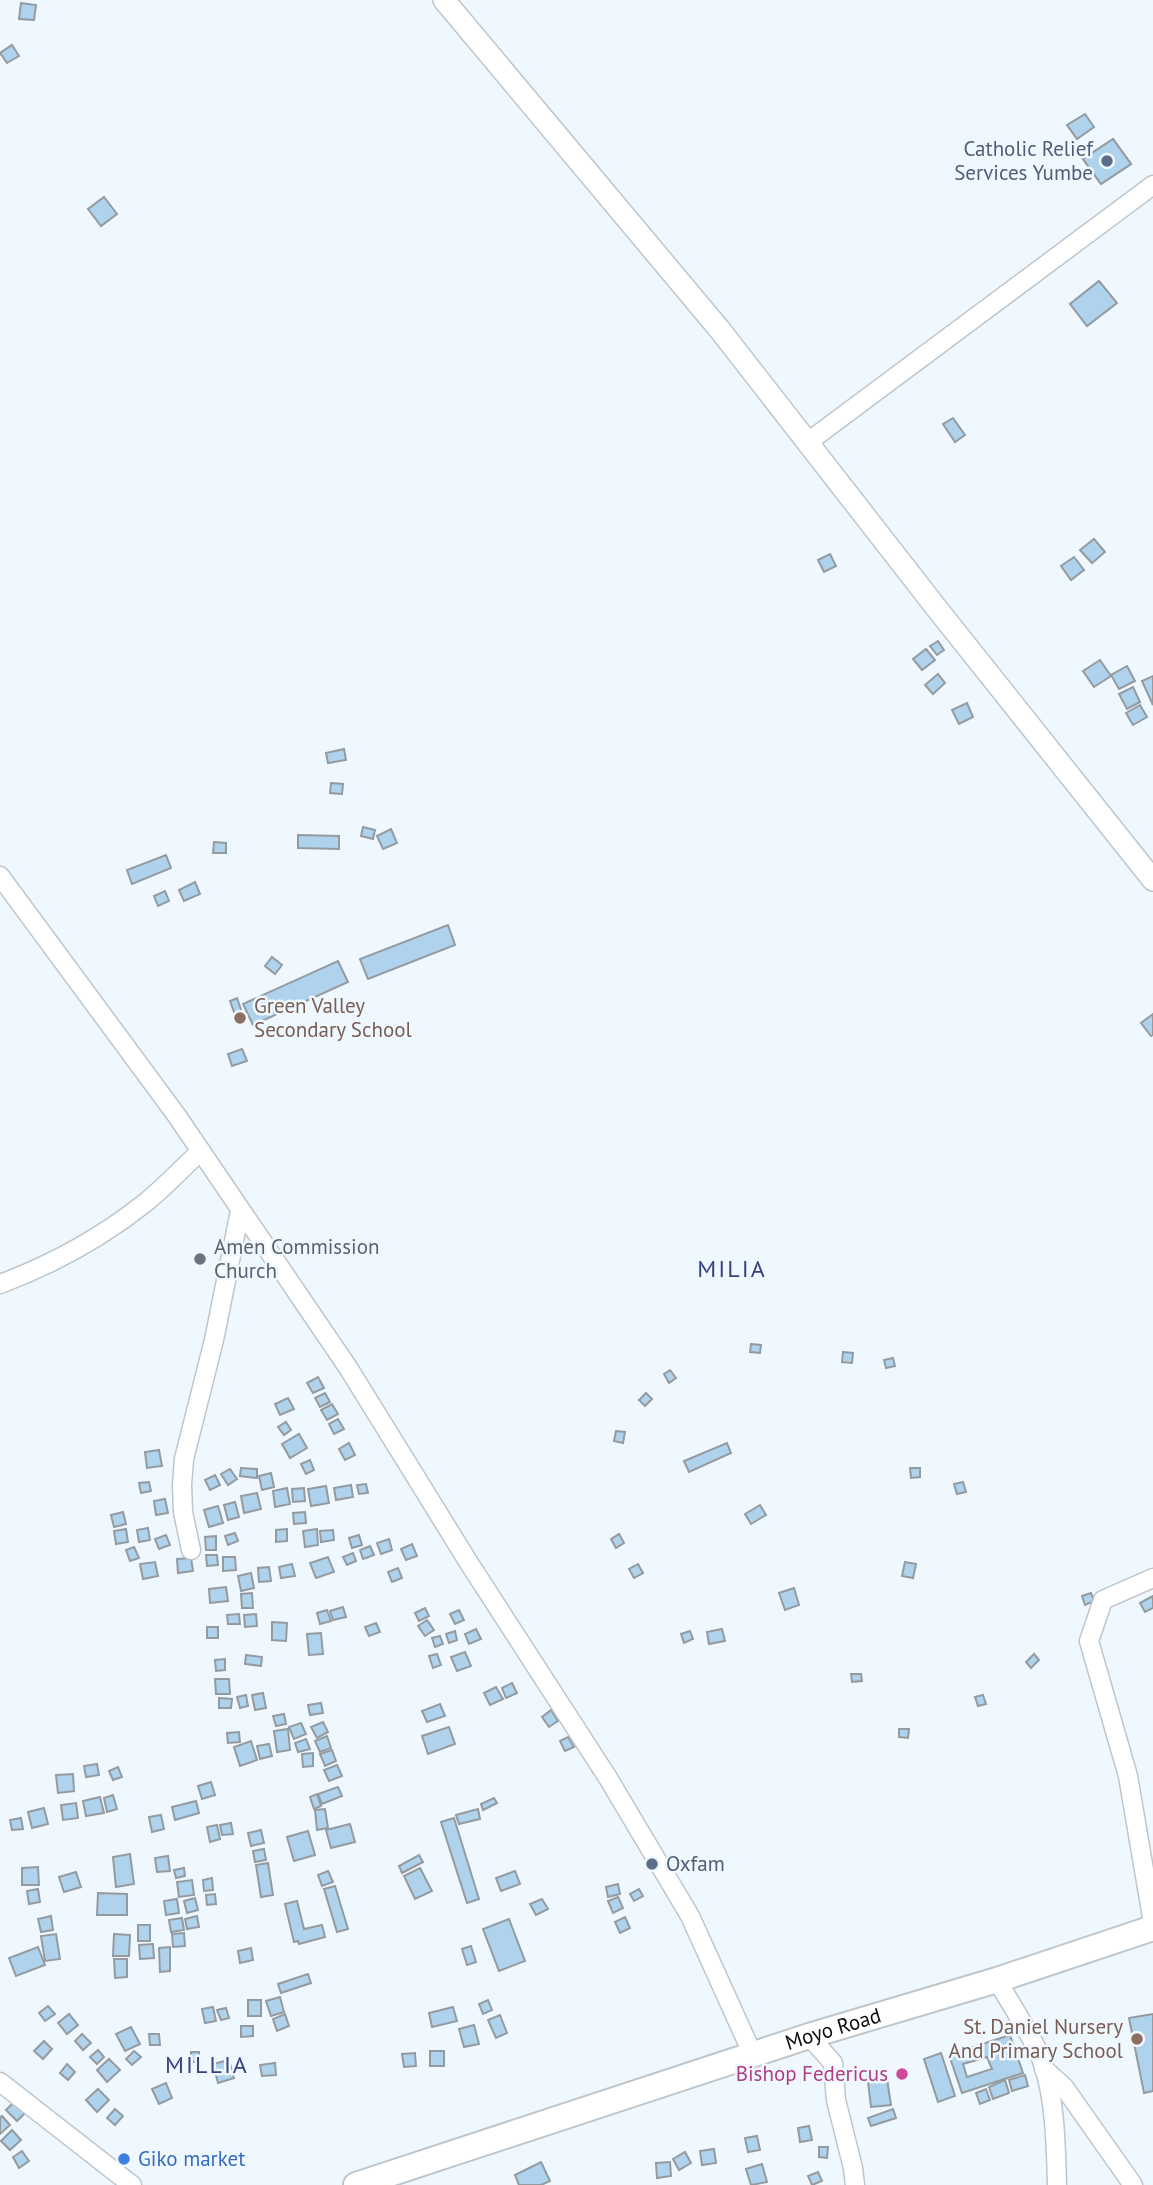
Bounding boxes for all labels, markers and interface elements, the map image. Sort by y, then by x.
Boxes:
place label: Catholic Relief Services Yumbe [954,135,1094,186]
marker: Catholic Relief Services Yumbe [1099,153,1115,169]
place label: Green Valley Secondary School [254,992,412,1043]
marker: Green Valley Secondary School [232,1010,248,1026]
place label: Amen Commission Church [214,1233,379,1284]
marker: Amen Commission Church [192,1251,208,1267]
district label: MILIA [697,1253,767,1284]
place label: Oxfam [666,1850,725,1877]
marker: Oxfam [644,1856,660,1872]
street label: Moyo Road [782,2001,884,2056]
place label: St. Daniel Nursery And Primary School [949,2013,1123,2064]
marker: St. Daniel Nursery And Primary School [1129,2031,1145,2047]
district label: MILLIA [165,2049,249,2080]
place label: Bishop Federicus [736,2060,888,2087]
marker: Bishop Federicus [894,2066,910,2082]
place label: Giko market [138,2145,245,2172]
marker: Giko market [116,2151,132,2167]

